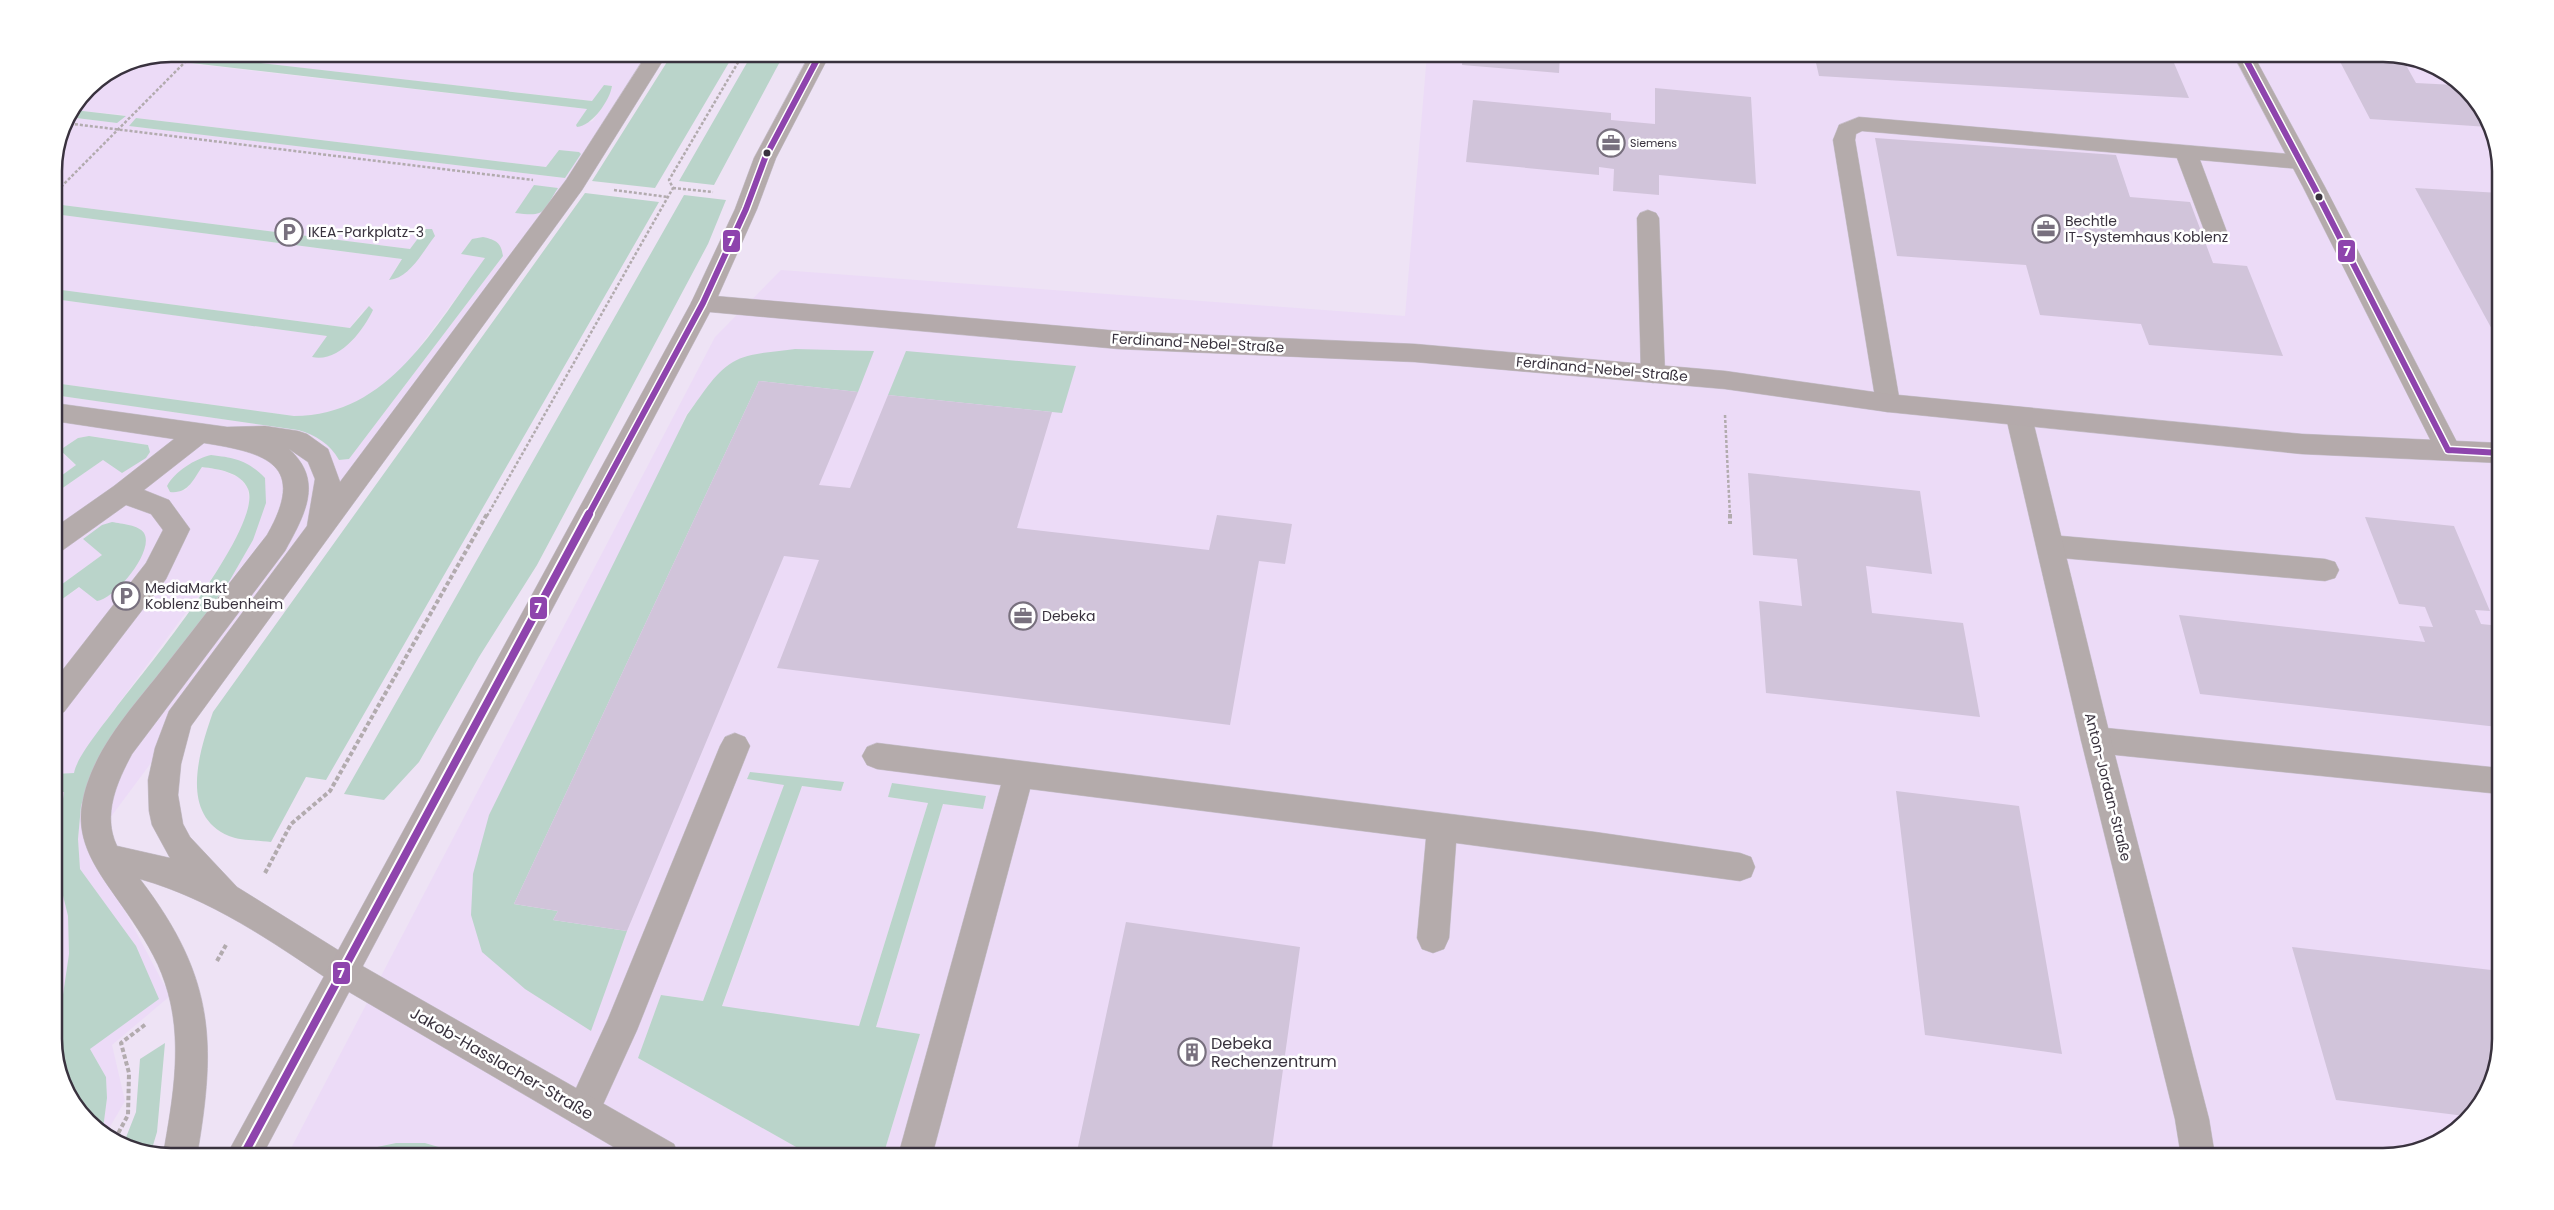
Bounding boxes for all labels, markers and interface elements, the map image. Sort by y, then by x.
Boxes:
office icon: Siemens [1596,128,1626,158]
place label: Siemens [1630,135,1677,151]
unlabelled marker [762,148,772,158]
unlabelled marker [2314,192,2324,202]
place label: Bechtle IT-Systemhaus Koblenz [2065,211,2228,247]
office icon: Bechtle IT-Systemhaus Koblenz [2031,214,2061,244]
parking icon: IKEA-Parkplatz-3 [274,217,304,247]
place label: IKEA-Parkplatz-3 [308,222,424,242]
line badge: 7 [722,229,741,253]
text: 7 [727,231,735,251]
line badge: 7 [2337,239,2356,263]
text: 7 [2343,241,2351,261]
street label: Ferdinand-Nebel-Straße [1111,329,1285,358]
street label: Ferdinand-Nebel-Straße [1515,352,1689,387]
place label: MediaMarkt Koblenz Bubenheim [145,578,283,614]
parking icon: MediaMarkt Koblenz Bubenheim [111,581,141,611]
line badge: 7 [529,596,548,620]
text: 7 [534,598,542,618]
office icon: Debeka [1008,601,1038,631]
place label: Debeka [1042,606,1095,626]
street label: Anton-Jordan-Straße [2080,711,2136,864]
line badge: 7 [332,961,351,985]
text: 7 [337,963,345,983]
street label: Jakob-Hasslacher-Straße [406,1001,598,1125]
place label: Debeka Rechenzentrum [1211,1032,1337,1073]
building icon: Debeka Rechenzentrum [1177,1037,1207,1067]

